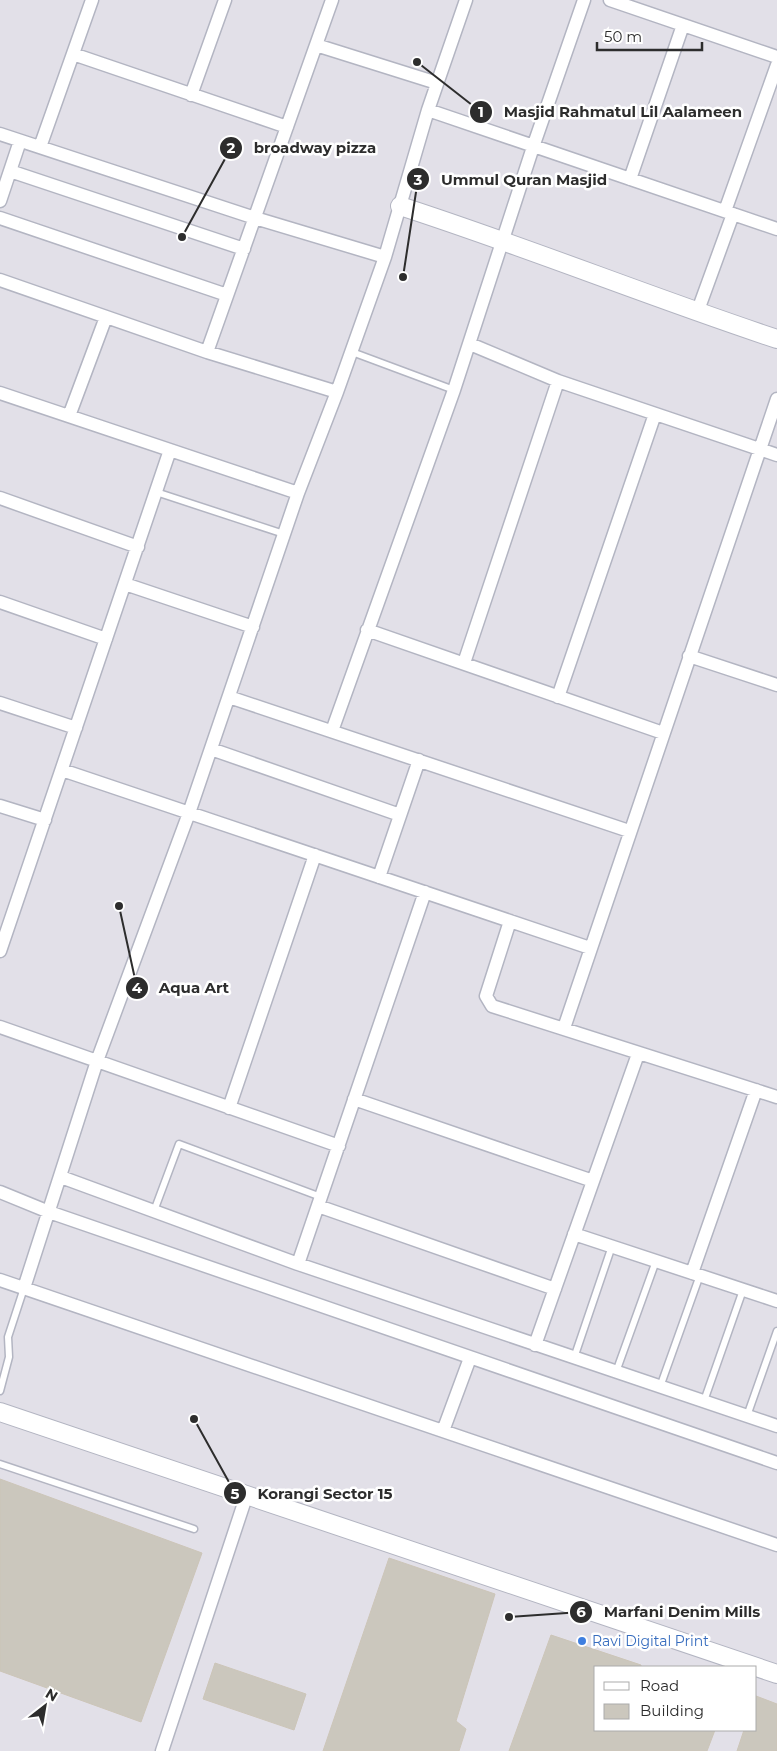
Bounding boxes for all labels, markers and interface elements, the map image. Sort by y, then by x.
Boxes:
scale bar [597,20,702,52]
text: 50 m [604,27,642,46]
callout: Masjid Rahmatul Lil Aalameen [468,97,752,127]
text: 1 [478,102,484,121]
text: Masjid Rahmatul Lil Aalameen [504,102,742,121]
callout: broadway pizza [218,133,386,163]
text: 2 [227,138,236,157]
text: broadway pizza [254,138,376,157]
callout: Ummul Quran Masjid [406,164,617,194]
text: 3 [413,170,423,189]
text: Ummul Quran Masjid [441,170,607,189]
callout: Aqua Art [124,973,240,1003]
text: 4 [132,978,143,997]
text: Aqua Art [158,978,230,997]
callout: Korangi Sector 15 [222,1478,402,1508]
text: 5 [231,1484,240,1503]
text: Korangi Sector 15 [257,1484,393,1503]
callout: Marfani Denim Mills [569,1597,770,1627]
text: 6 [576,1602,586,1621]
text: Marfani Denim Mills [604,1602,760,1621]
place label: Ravi Digital Print [592,1632,709,1650]
marker: Ravi Digital Print [576,1635,588,1647]
legend [594,1666,757,1731]
text: Road [640,1676,679,1695]
north arrow [20,1681,70,1731]
text: N [42,1684,61,1705]
text: Building [640,1701,704,1720]

